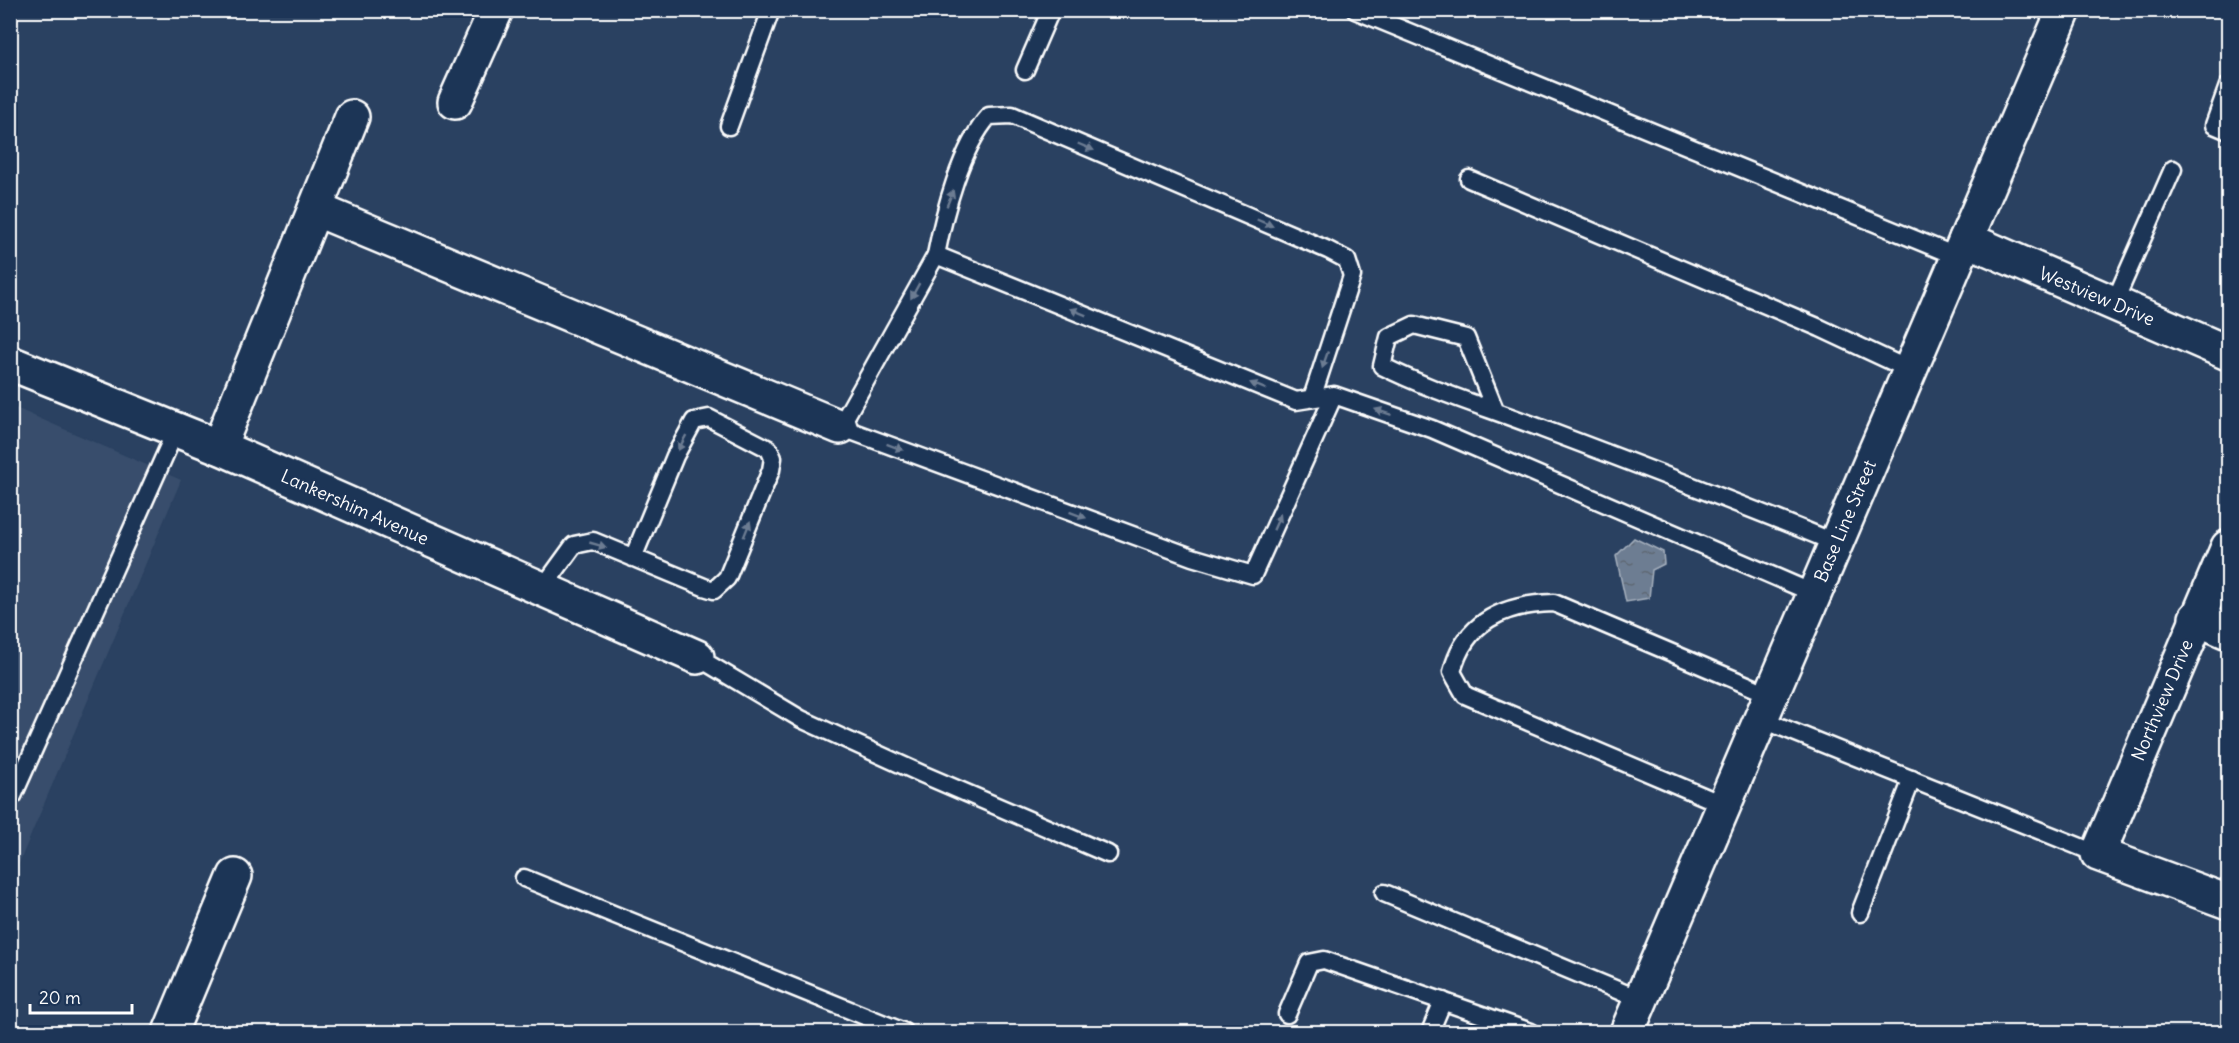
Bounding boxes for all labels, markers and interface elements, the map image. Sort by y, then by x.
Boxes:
one-way arrow [1077,142,1094,151]
one-way arrow [946,189,955,207]
one-way arrow [1257,218,1275,228]
street label: Westview Drive [2036,261,2158,331]
one-way arrow [910,283,920,300]
one-way arrow [1068,307,1086,317]
one-way arrow [1320,351,1329,369]
one-way arrow [1249,380,1267,390]
one-way arrow [1374,406,1392,416]
one-way arrow [677,435,687,452]
one-way arrow [886,443,904,453]
street label: Base Line Street [1809,456,1881,586]
street label: Lankershim Avenue [277,464,433,550]
one-way arrow [1069,510,1087,520]
one-way arrow [1273,513,1282,530]
one-way arrow [742,520,752,538]
one-way arrow [590,541,608,550]
street label: Northview Drive [2126,636,2198,764]
scale bar [30,977,132,1015]
text: 20 m [39,986,81,1009]

